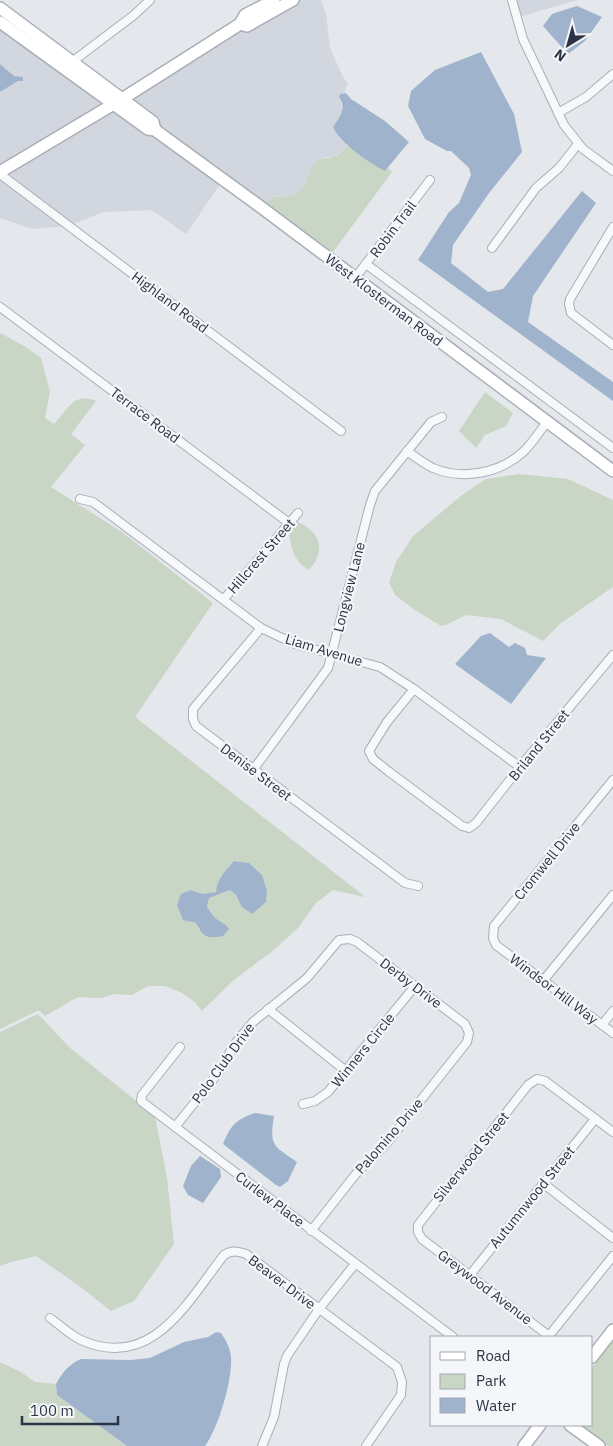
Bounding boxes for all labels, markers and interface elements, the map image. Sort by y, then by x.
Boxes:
north arrow [543,20,593,70]
text: N [551,45,570,66]
street label: Robin Trail [366,197,420,261]
street label: West Klosterman Road [321,250,447,350]
street label: Highland Road [128,267,212,337]
street label: Terrace Road [107,383,183,447]
street label: Hillcrest Street [223,515,299,597]
street label: Longview Lane [329,540,369,634]
street label: Liam Avenue [283,630,365,670]
street label: Briland Street [505,706,573,784]
street label: Denise Street [217,739,295,805]
street label: Cromwell Drive [510,818,584,904]
street label: Windsor Hill Way [506,950,602,1028]
street label: Derby Drive [376,954,446,1012]
street label: Winners Circle [327,1009,399,1091]
street label: Polo Club Drive [188,1019,258,1107]
street label: Palomino Drive [351,1094,427,1178]
street label: Silverwood Street [429,1108,513,1206]
street label: Autumnwood Street [485,1142,579,1252]
street label: Curlew Place [232,1167,308,1231]
street label: Greywood Avenue [434,1246,536,1329]
street label: Beaver Drive [245,1251,319,1313]
legend [430,1336,593,1426]
text: Road [476,1346,511,1365]
text: Park [476,1371,506,1390]
scale bar [22,1394,119,1426]
text: Water [476,1396,517,1415]
text: 100 m [30,1401,74,1420]

